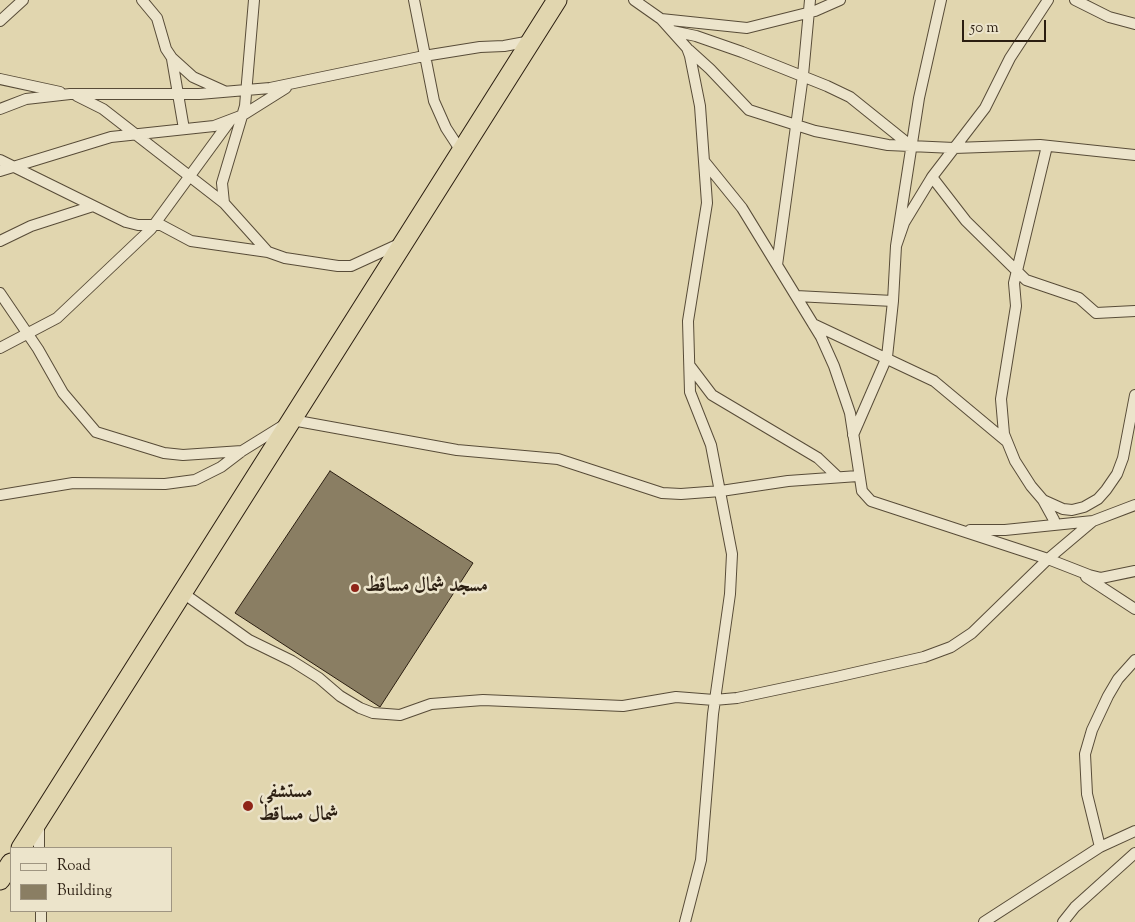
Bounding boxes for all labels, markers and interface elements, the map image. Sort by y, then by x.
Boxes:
scale bar [965,10,1049,42]
text: 50 m [970,18,999,39]
place label: مسجد شمال مساقط [365,576,488,600]
marker: مسجد شمال مساقط [349,582,361,594]
place label: مستشفى شمال مساقط [259,782,338,829]
marker: مستشفى شمال مساقط [241,799,255,813]
legend [10,847,172,912]
text: Road [57,856,91,877]
text: Building [57,881,112,902]

